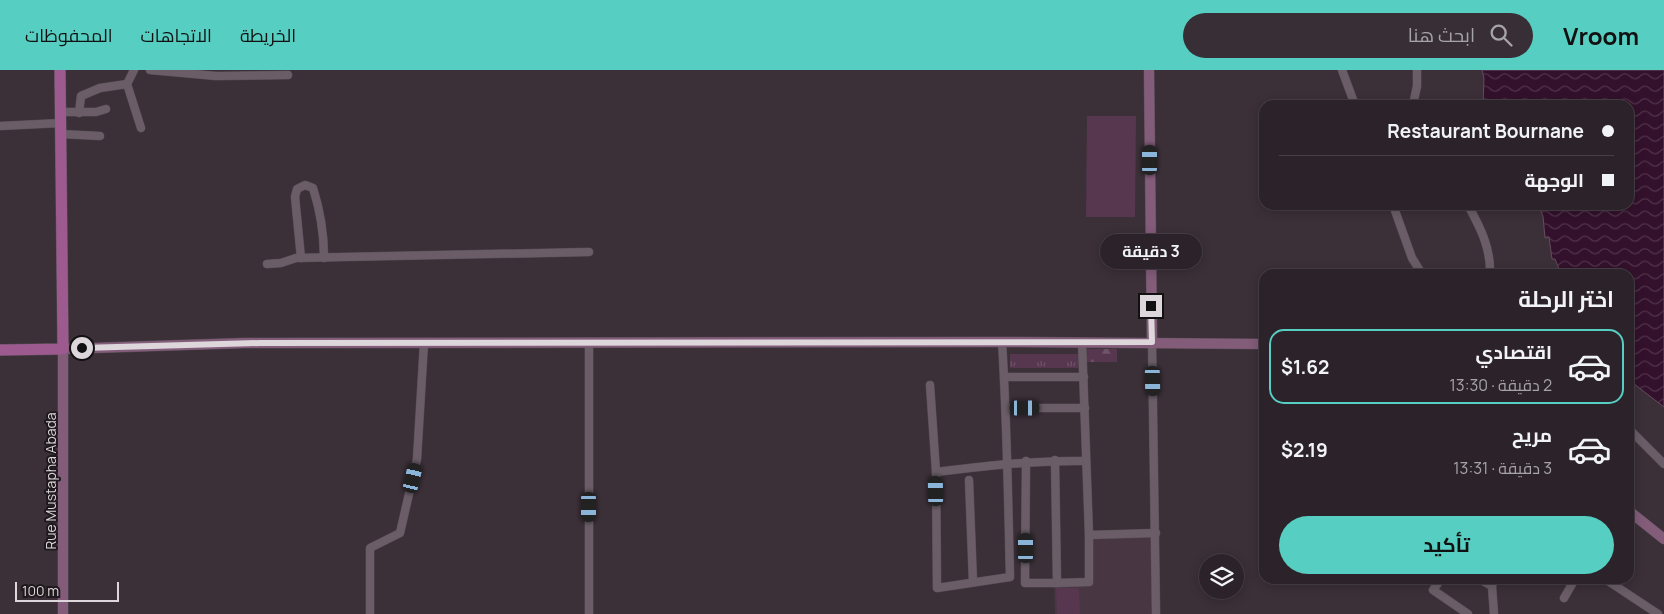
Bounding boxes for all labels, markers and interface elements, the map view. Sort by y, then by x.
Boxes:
search box [1183,13,1533,58]
text: Vroom [1563,19,1639,52]
icon: search [1487,21,1515,49]
text: ابحث هنا [1408,22,1475,48]
text: المحفوظات [25,23,113,47]
text: الاتجاهات [141,23,212,47]
text: الخريطة [240,23,296,47]
text: Restaurant Bournane [1387,118,1584,144]
car [1142,145,1157,175]
text: الوجهة [1524,167,1584,193]
callout: 3 دقيقة [1100,234,1202,268]
text: 3 دقيقة [1122,240,1180,262]
text: اختر الرحلة [1518,284,1614,314]
route end [1140,295,1162,317]
route start [71,337,93,359]
text: اقتصادي [1476,339,1552,365]
icon: car [1567,344,1612,389]
text: $1.62 [1281,354,1329,380]
car [1145,366,1160,396]
text: 2 دقيقة · 13:30 [1450,374,1552,396]
car [1010,401,1040,416]
street label: Rue Mustapha Abada [41,412,60,550]
text: مريح [1512,422,1552,448]
icon: car [1567,427,1612,472]
text: $2.19 [1281,437,1328,463]
text: 3 دقيقة · 13:31 [1453,457,1552,479]
car [402,462,423,494]
car [928,476,943,506]
car [581,492,596,522]
button: تأكيد [1279,516,1614,574]
car [1018,533,1033,563]
map controls [1199,554,1244,599]
button: layers [1199,554,1244,599]
scale bar [15,579,119,602]
text: 100 m [22,581,59,600]

